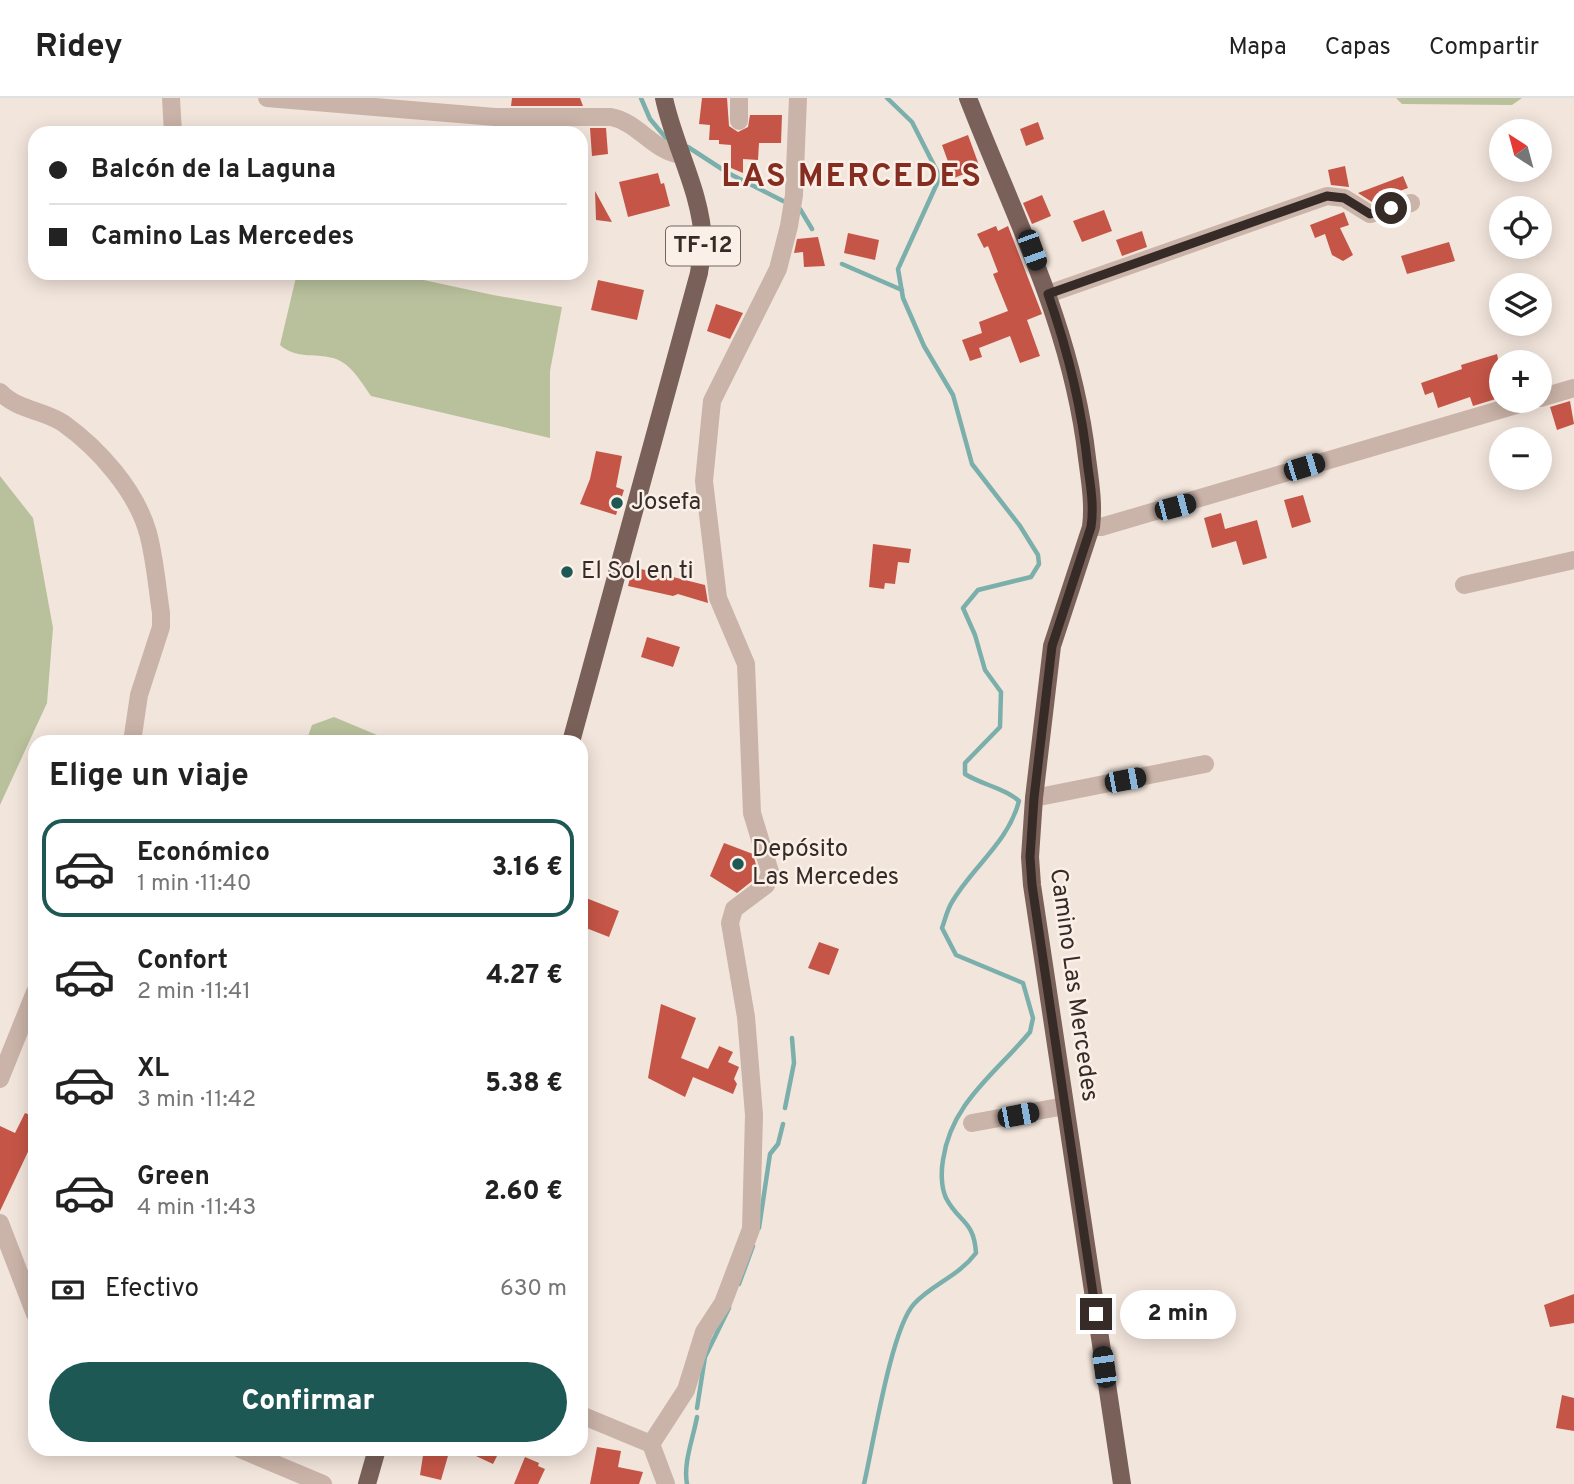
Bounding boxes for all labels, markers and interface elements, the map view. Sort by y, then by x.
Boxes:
text: Ridey [35,27,123,69]
text: Mapa [1229,33,1287,63]
text: Capas [1325,33,1391,63]
text: Compartir [1429,33,1539,63]
north arrow [1489,119,1552,182]
map controls [1489,119,1552,490]
text: Balcón de la Laguna [91,154,336,187]
district label: LAS MERCEDES [721,158,983,198]
route start [1375,192,1407,224]
button: locate [1489,196,1552,259]
text: Camino Las Mercedes [91,221,354,254]
road number: TF-12 [666,226,740,266]
car [1015,227,1050,273]
button: layers [1489,273,1552,336]
button: + [1489,350,1552,413]
button: − [1489,427,1552,490]
car [1281,451,1328,483]
place label: Josefa [631,488,701,518]
car [1152,491,1199,523]
marker: Josefa [609,495,625,511]
place label: El Sol en ti [581,557,694,587]
marker: El Sol en ti [559,564,575,580]
text: Elige un viaje [49,757,249,797]
car [1103,766,1148,794]
place label: Depósito Las Mercedes [752,835,899,893]
icon: car [53,837,116,900]
text: Económico [137,837,270,870]
text: 3.16 € [492,852,563,885]
marker: Depósito Las Mercedes [730,856,746,872]
street label: Camino Las Mercedes [1042,867,1104,1103]
text: 1 min · 11:40 [137,870,251,899]
icon: car [53,945,116,1008]
text: Confort [137,945,228,978]
text: 4.27 € [486,960,563,993]
text: 2 min · 11:41 [137,978,251,1007]
icon: car [53,1053,116,1116]
text: XL [137,1053,169,1086]
text: 5.38 € [485,1068,563,1101]
text: 3 min · 11:42 [137,1086,256,1115]
car [996,1101,1041,1129]
icon: car [53,1161,116,1224]
text: Green [137,1161,210,1194]
text: 2.60 € [484,1176,563,1209]
text: 4 min · 11:43 [137,1194,256,1223]
icon: cash [49,1271,87,1309]
text: Efectivo [105,1273,199,1306]
text: 630 m [500,1275,567,1304]
callout: 2 min [1120,1290,1236,1338]
route end [1080,1298,1112,1330]
text: 2 min [1148,1300,1208,1329]
car [1091,1345,1118,1389]
button: Confirmar [49,1362,567,1442]

